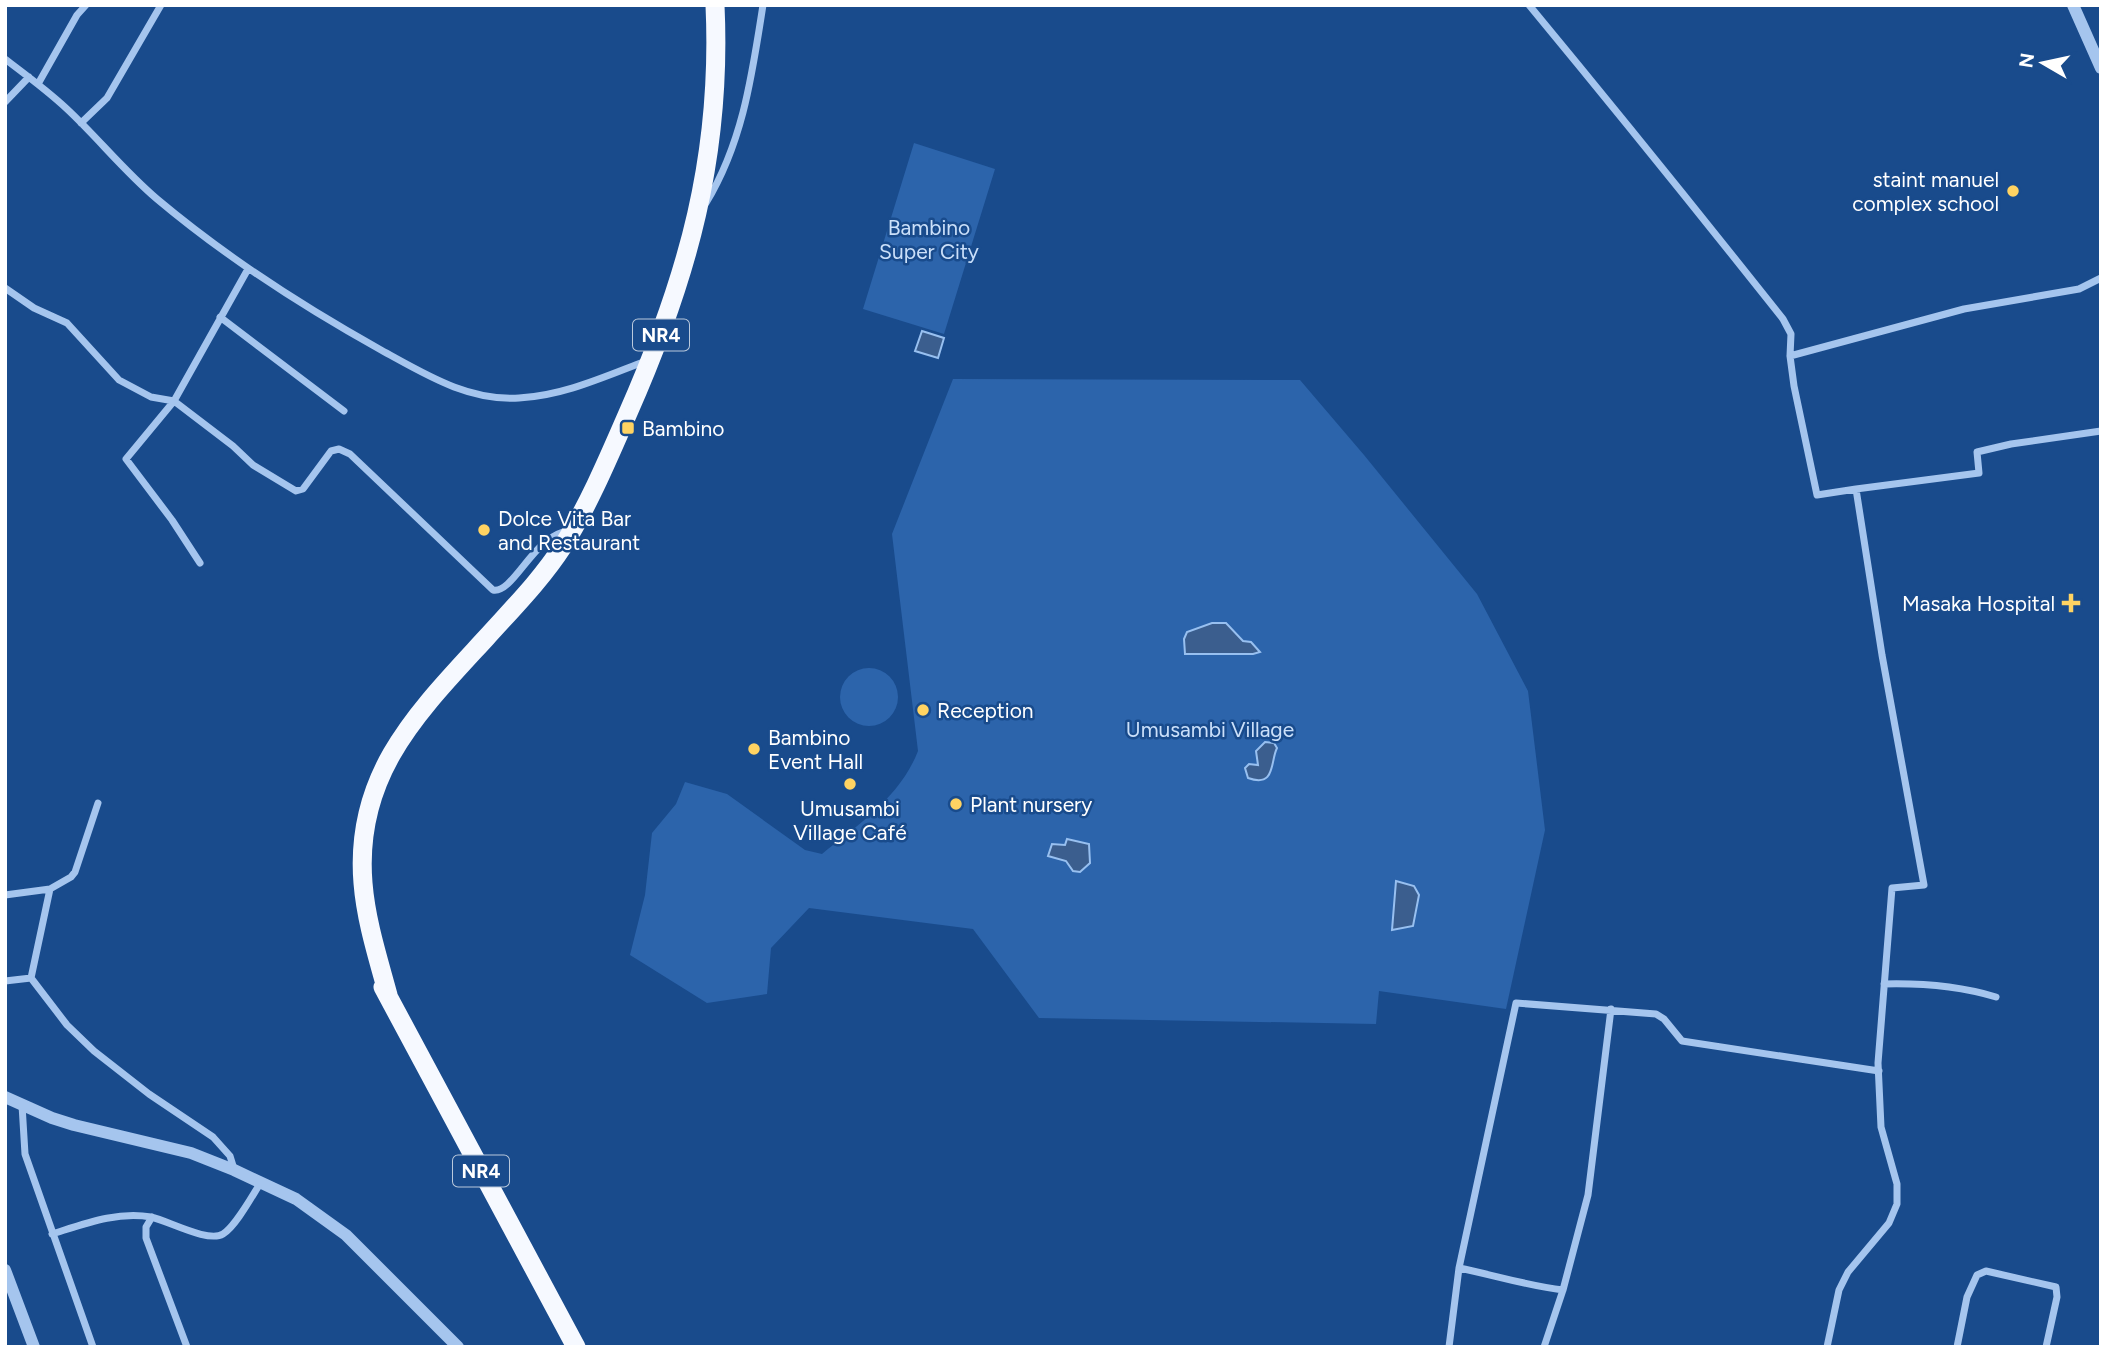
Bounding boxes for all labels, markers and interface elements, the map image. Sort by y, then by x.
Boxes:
north arrow [2008,28,2078,98]
text: N [2014,51,2039,69]
place label: staint manuel complex school [1852,167,1999,216]
marker: staint manuel complex school [2005,183,2021,199]
park label: Bambino Super City [879,215,979,264]
road number: NR4 [633,320,689,350]
place label: Bambino [642,416,725,441]
marker: Bambino [620,420,636,436]
place label: Dolce Vita Bar and Restaurant [498,506,640,555]
marker: Dolce Vita Bar and Restaurant [476,522,492,538]
place label: Masaka Hospital [1902,591,2055,616]
marker: Masaka Hospital [2061,593,2081,613]
place label: Reception [937,698,1034,723]
marker: Reception [915,702,931,718]
park label: Umusambi Village [1126,717,1294,742]
place label: Bambino Event Hall [768,725,863,774]
marker: Bambino Event Hall [746,741,762,757]
marker: Umusambi Village Café [842,776,858,792]
place label: Plant nursery [970,792,1092,817]
place label: Umusambi Village Café [793,796,907,845]
marker: Plant nursery [948,796,964,812]
road number: NR4 [453,1156,509,1186]

